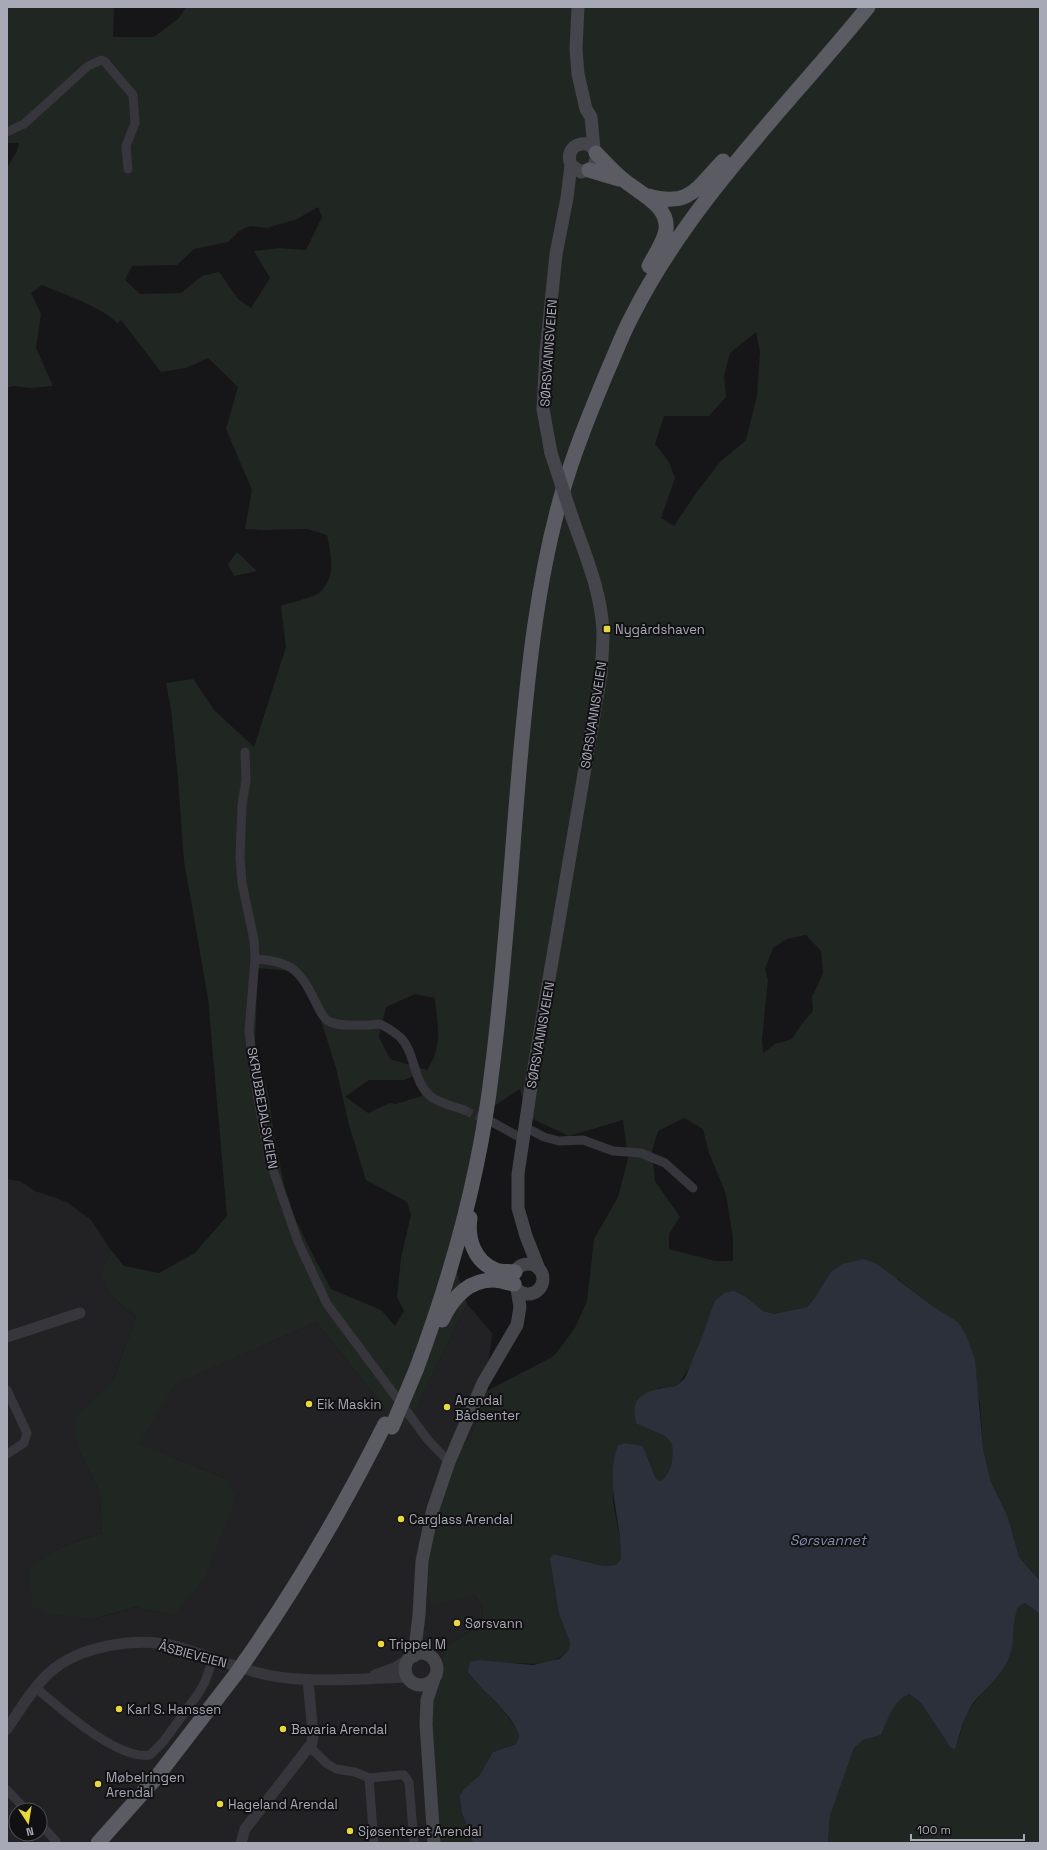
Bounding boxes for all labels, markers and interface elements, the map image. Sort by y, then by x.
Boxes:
street label: SØRSVANNSVEIEN [536,299,561,407]
place label: Nygårdshaven [615,621,705,638]
marker: Nygårdshaven [602,624,612,634]
street label: SØRSVANNSVEIEN [577,661,610,770]
street label: SØRSVANNSVEIEN [523,981,558,1090]
street label: SKRUBBEDALSVEIEN [243,1046,282,1170]
place label: Arendal Bådsenter [455,1392,520,1424]
place label: Eik Maskin [317,1396,382,1413]
marker: Eik Maskin [304,1399,314,1409]
marker: Arendal Bådsenter [442,1402,452,1412]
place label: Carglass Arendal [409,1511,513,1528]
marker: Carglass Arendal [396,1514,406,1524]
water label: Sørsvannet [790,1531,868,1549]
place label: Sørsvann [465,1615,523,1632]
marker: Sørsvann [452,1618,462,1628]
place label: Trippel M [389,1636,446,1653]
street label: ÅSBIEVEIEN [157,1637,229,1672]
marker: Trippel M [376,1639,386,1649]
place label: Karl S. Hanssen [127,1701,221,1718]
marker: Karl S. Hanssen [114,1704,124,1714]
place label: Bavaria Arendal [291,1721,387,1738]
marker: Bavaria Arendal [278,1724,288,1734]
place label: Møbelringen Arendal [106,1769,185,1801]
marker: Møbelringen Arendal [93,1779,103,1789]
place label: Hageland Arendal [228,1796,338,1813]
marker: Hageland Arendal [215,1799,225,1809]
north arrow [8,1802,48,1842]
scale bar [911,1816,1024,1842]
text: 100 m [917,1822,951,1838]
place label: Sjøsenteret Arendal [358,1823,482,1840]
text: N [25,1824,35,1839]
marker: Sjøsenteret Arendal [345,1826,355,1836]

